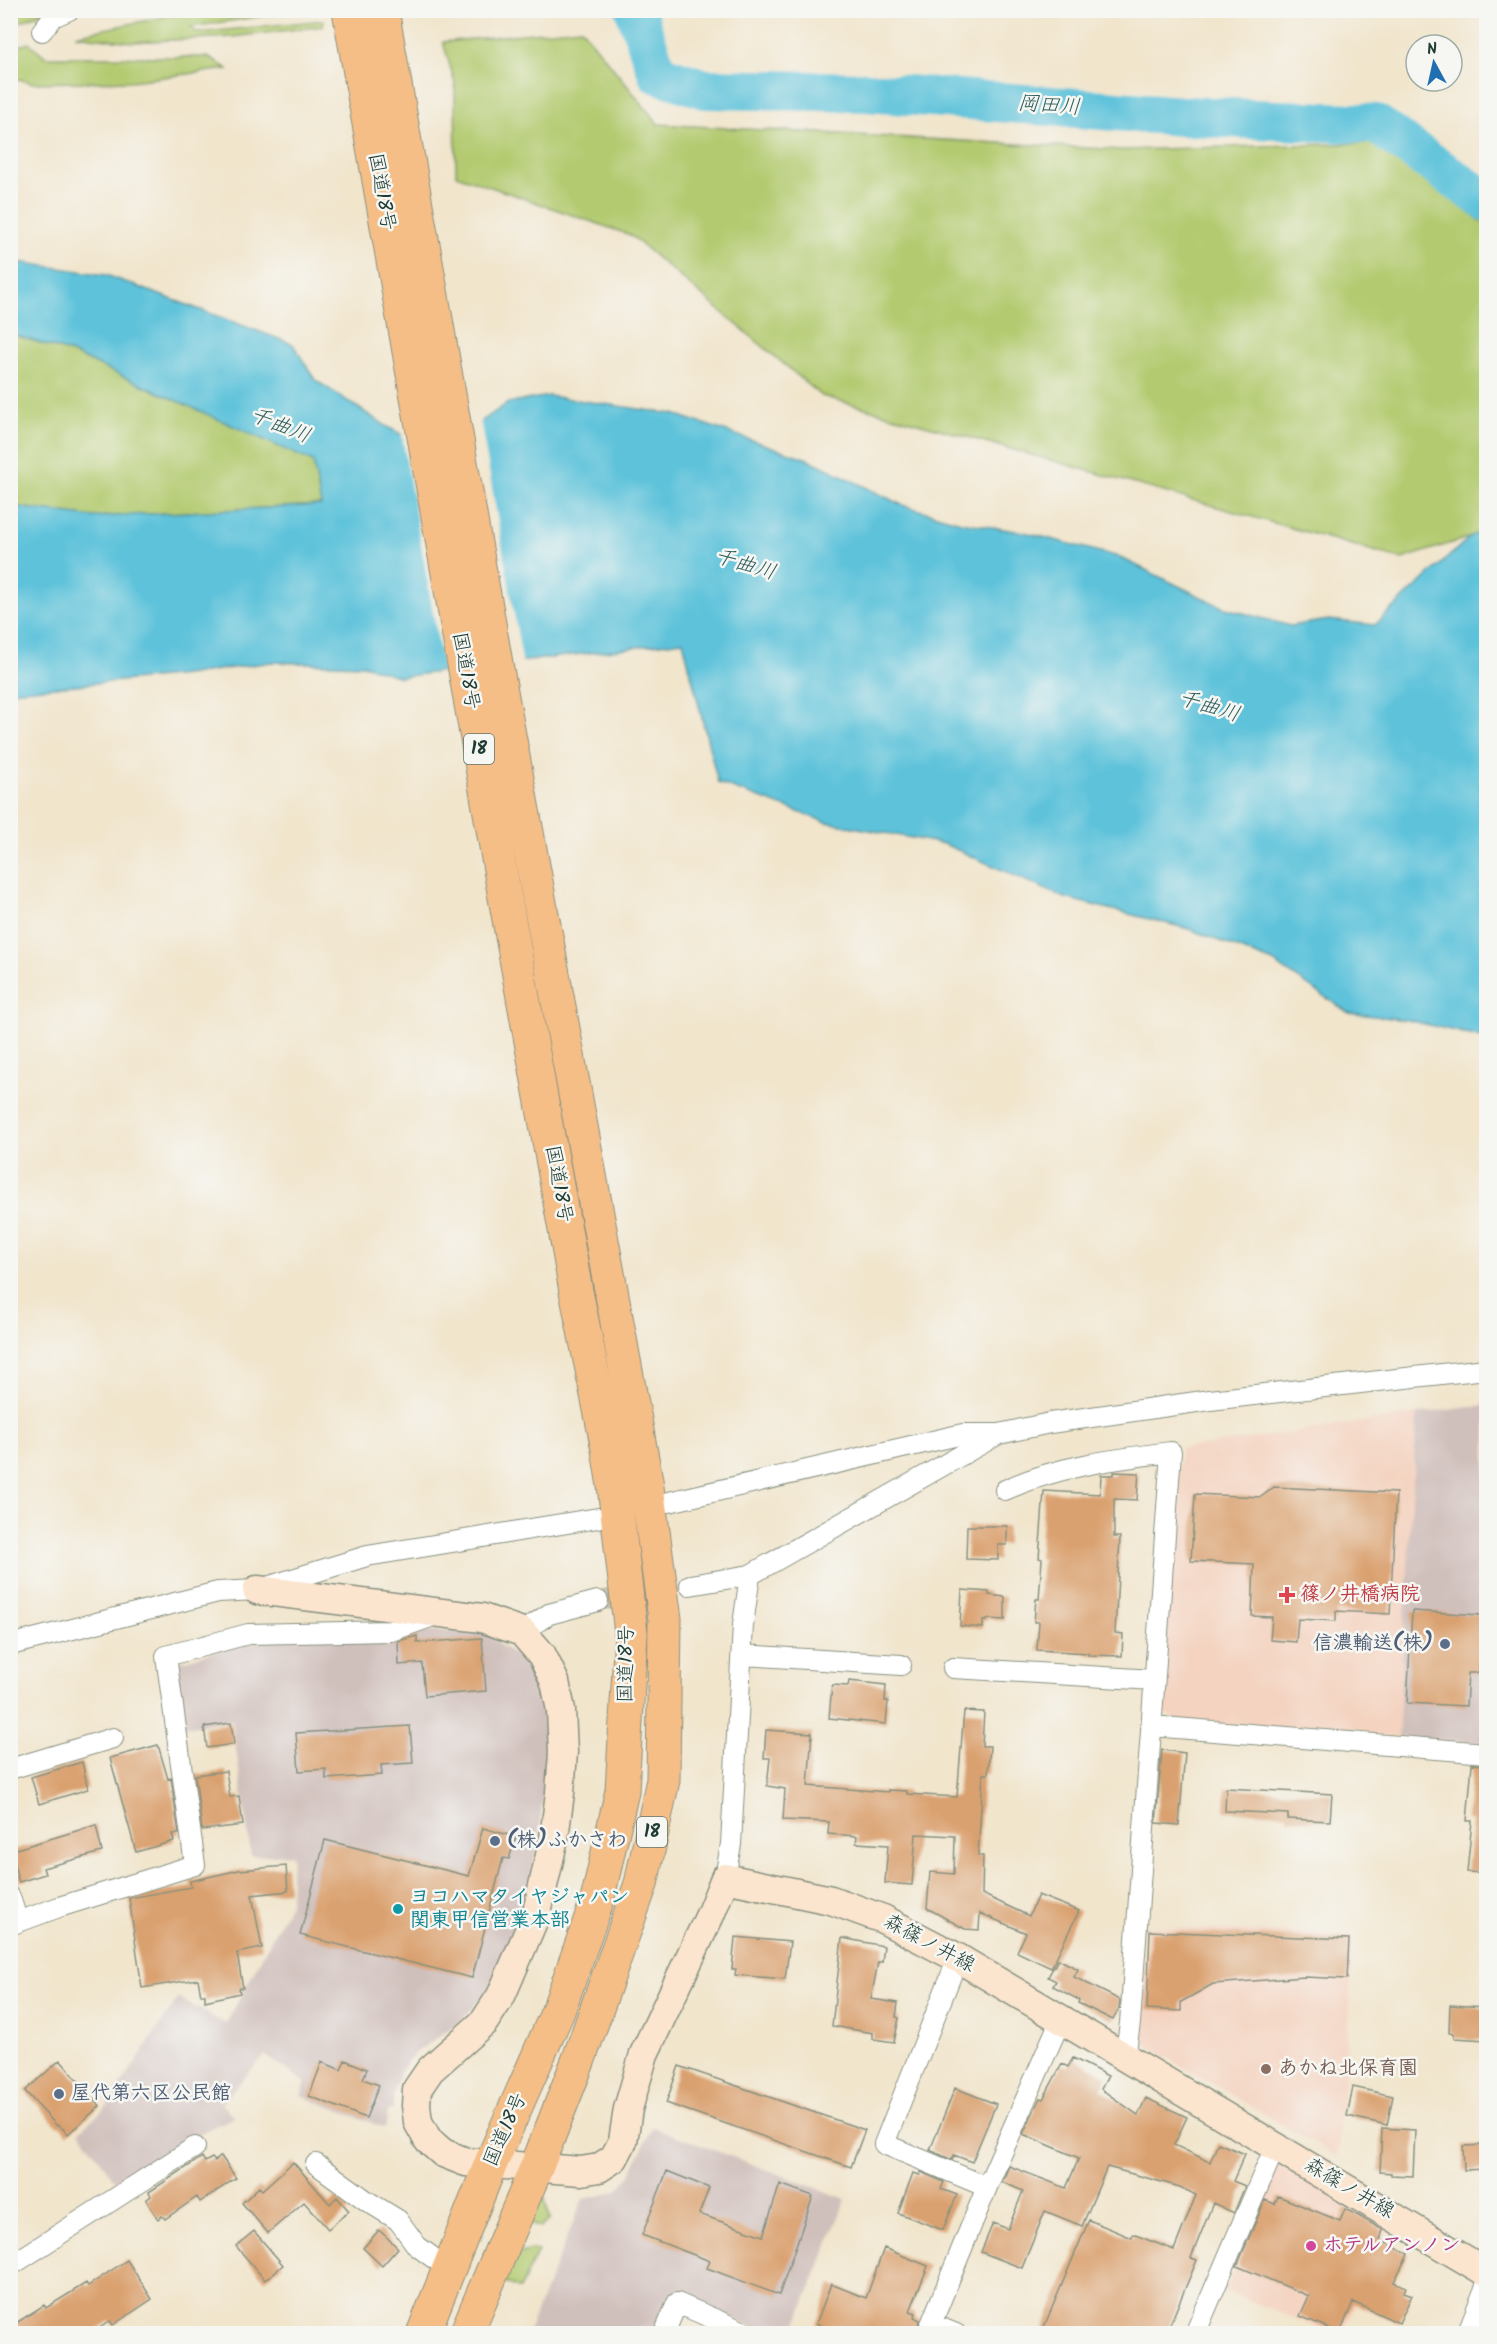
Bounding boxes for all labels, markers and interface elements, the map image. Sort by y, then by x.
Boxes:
north arrow [1404,33,1464,93]
text: N [1425,37,1439,63]
water label: 岡田川 [1016,87,1082,125]
street label: 国道18号 [358,151,404,233]
water label: 千曲川 [245,399,315,453]
water label: 千曲川 [710,540,780,590]
street label: 国道18号 [442,630,488,712]
water label: 千曲川 [1174,682,1244,732]
road number: 18 [464,734,494,764]
street label: 国道18号 [535,1143,581,1225]
place label: 篠ノ井橋病院 [1300,1579,1420,1611]
marker: 篠ノ井橋病院 [1278,1586,1296,1604]
street label: 国道18号 [610,1625,644,1703]
place label: 信濃輸送(株) [1313,1628,1433,1660]
marker: 信濃輸送(株) [1438,1637,1452,1651]
road number: 18 [637,1817,667,1847]
place label: (株)ふかさわ [507,1825,627,1857]
marker: (株)ふかさわ [488,1834,502,1848]
place label: ヨコハマタイヤジャパン 関東甲信営業本部 [410,1882,629,1937]
marker: ヨコハマタイヤジャパン 関東甲信営業本部 [391,1902,405,1916]
street label: 森篠ノ井線 [877,1906,981,1982]
place label: あかね北保育園 [1278,2053,1418,2085]
marker: あかね北保育園 [1259,2062,1273,2076]
place label: 屋代第六区公民館 [71,2078,231,2110]
marker: 屋代第六区公民館 [52,2087,66,2101]
street label: 国道18号 [475,2088,537,2172]
street label: 森篠ノ井線 [1298,2150,1400,2228]
place label: ホテルアンノン [1323,2230,1461,2262]
marker: ホテルアンノン [1304,2239,1318,2253]

